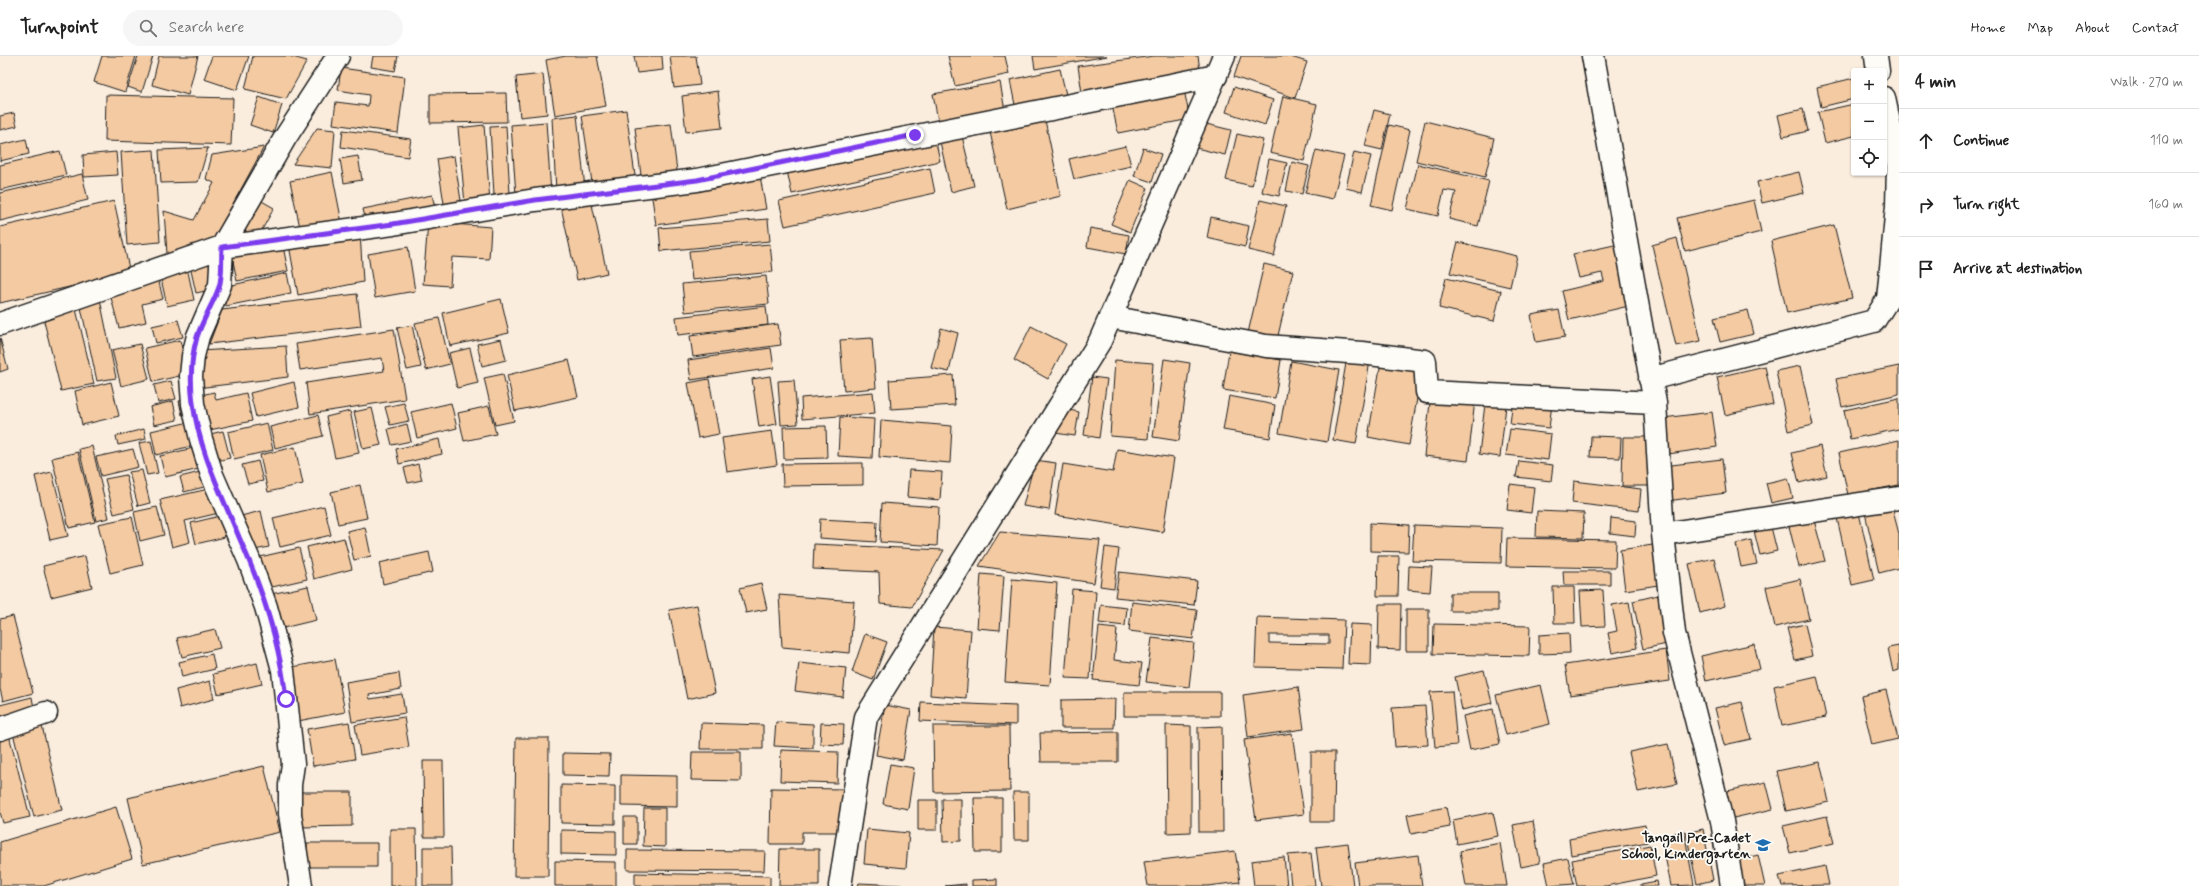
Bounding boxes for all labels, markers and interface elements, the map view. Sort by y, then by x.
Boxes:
search box [123,10,403,46]
text: Turnpoint [20,15,99,40]
icon: search [137,17,159,39]
text: Search here [169,18,244,38]
text: Home [1971,19,2005,37]
text: Map [2027,19,2053,37]
text: About [2075,19,2110,37]
text: Contact [2132,19,2179,37]
map controls [1851,68,1887,176]
button: + [1851,68,1887,104]
text: 4 min [1915,71,1956,93]
text: Walk · 270 m [2110,74,2183,91]
button: − [1851,104,1887,140]
route end [906,126,924,144]
icon: ahead [1915,130,1937,152]
text: Continue [1953,131,2009,151]
text: 110 m [2150,132,2183,149]
button: locate [1851,140,1887,176]
icon: right [1915,194,1937,216]
text: Turn right [1953,195,2020,215]
text: 160 m [2148,196,2183,213]
icon: arrive [1915,258,1937,280]
text: Arrive at destination [1953,259,2082,279]
route start [277,690,295,708]
place label: Tangail Pre-Cadet School, Kindergarten [1621,829,1752,865]
school or university icon: Tangail Pre-Cadet School, Kindergarten [1754,836,1772,854]

